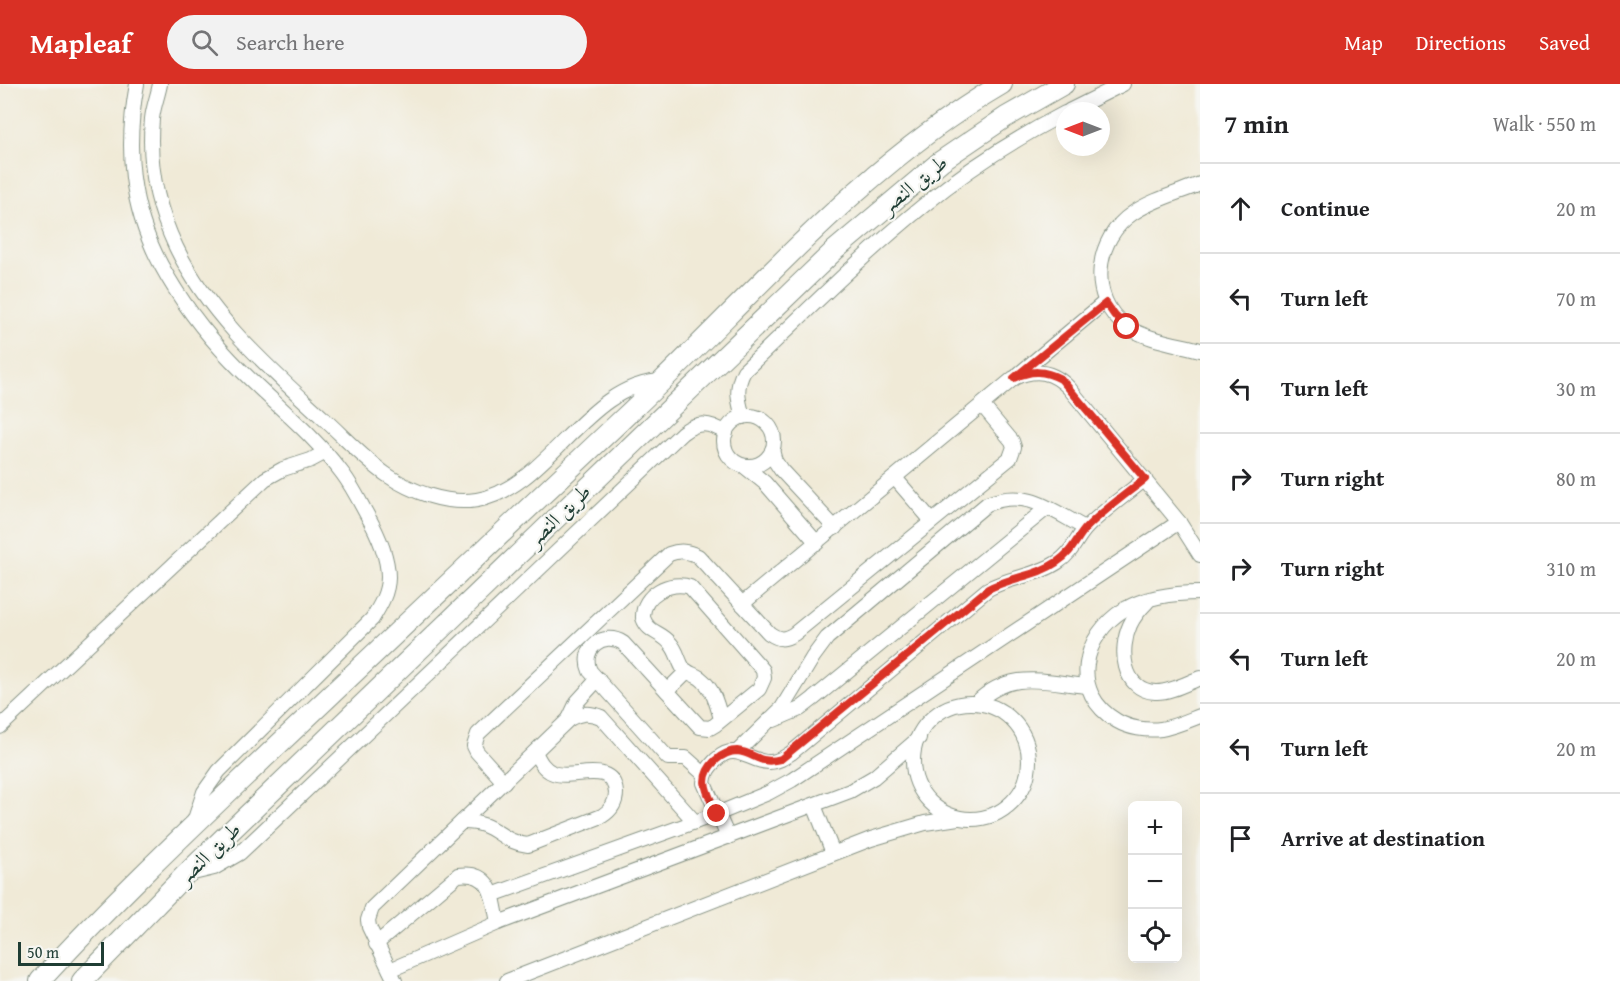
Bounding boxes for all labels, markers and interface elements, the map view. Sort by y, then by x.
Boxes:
search box [167,15,587,69]
text: Mapleaf [30,22,131,63]
icon: search [188,26,221,59]
text: Search here [236,26,345,58]
text: Map [1344,27,1383,58]
text: Directions [1416,27,1506,58]
text: Saved [1539,27,1590,58]
north arrow [1056,102,1110,156]
text: 7 min [1224,104,1289,143]
text: Walk · 550 m [1493,109,1596,138]
street label: طريق النصر [872,147,954,222]
icon: ahead [1224,192,1257,225]
text: Continue [1281,192,1370,224]
text: 20 m [1556,194,1596,223]
icon: left [1224,282,1257,315]
text: Turn left [1281,282,1368,314]
text: 70 m [1556,284,1596,313]
route start [1113,313,1139,339]
icon: left [1224,372,1257,405]
text: Turn left [1281,372,1368,404]
text: 30 m [1556,374,1596,403]
icon: right [1224,462,1257,495]
text: Turn right [1281,462,1384,494]
text: 80 m [1556,464,1596,493]
street label: طريق النصر [518,476,598,555]
icon: right [1224,552,1257,585]
text: Turn right [1281,552,1384,584]
text: 310 m [1546,554,1596,583]
icon: left [1224,642,1257,675]
text: Turn left [1281,642,1368,674]
text: 20 m [1556,644,1596,673]
icon: left [1224,732,1257,765]
text: Turn left [1281,732,1368,764]
text: 20 m [1556,734,1596,763]
route end [703,800,729,826]
map controls [1128,801,1182,963]
button: + [1128,801,1182,855]
street label: طريق النصر [168,814,248,893]
icon: arrive [1224,822,1257,855]
text: Arrive at destination [1281,822,1485,854]
button: − [1128,855,1182,909]
button: locate [1128,909,1182,963]
scale bar [18,939,104,966]
text: 50 m [27,940,59,964]

